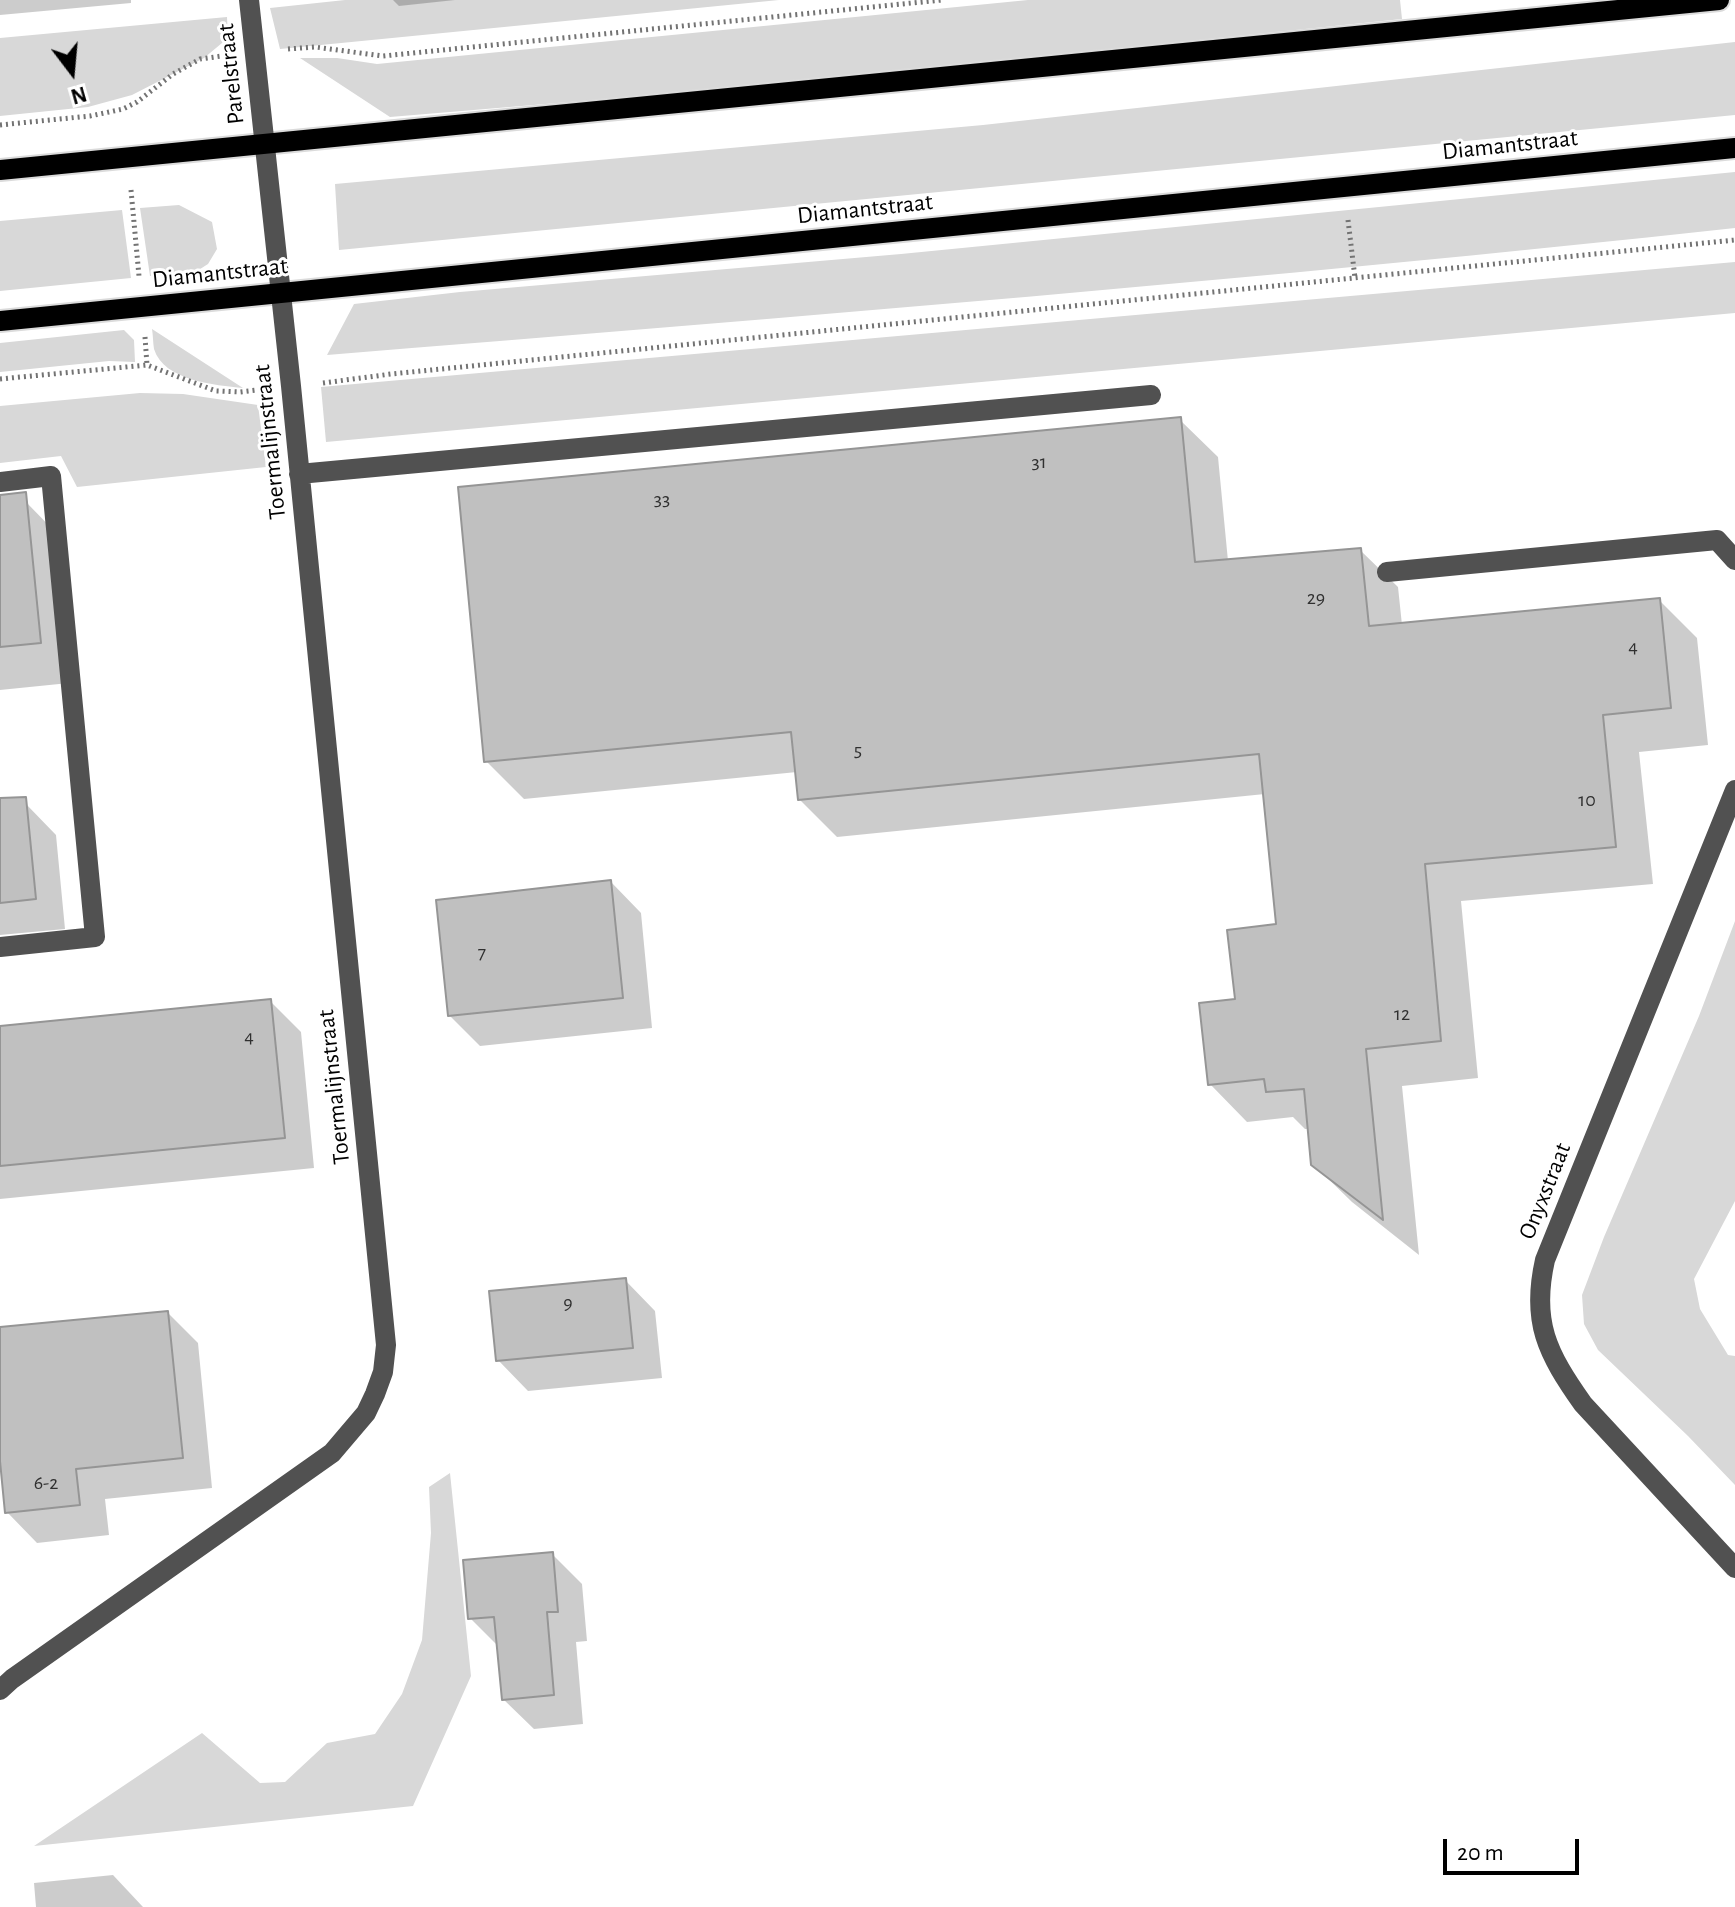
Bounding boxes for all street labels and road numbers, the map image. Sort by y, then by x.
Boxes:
street label: Parelstraat [211,22,251,126]
street label: Diamantstraat [1441,124,1579,166]
street label: Diamantstraat [796,188,934,230]
street label: Diamantstraat [151,252,289,294]
street label: Toermalijnstraat [248,363,292,521]
street label: Toermalijnstraat [312,1008,356,1166]
street label: Onyxstraat [1513,1138,1577,1244]

